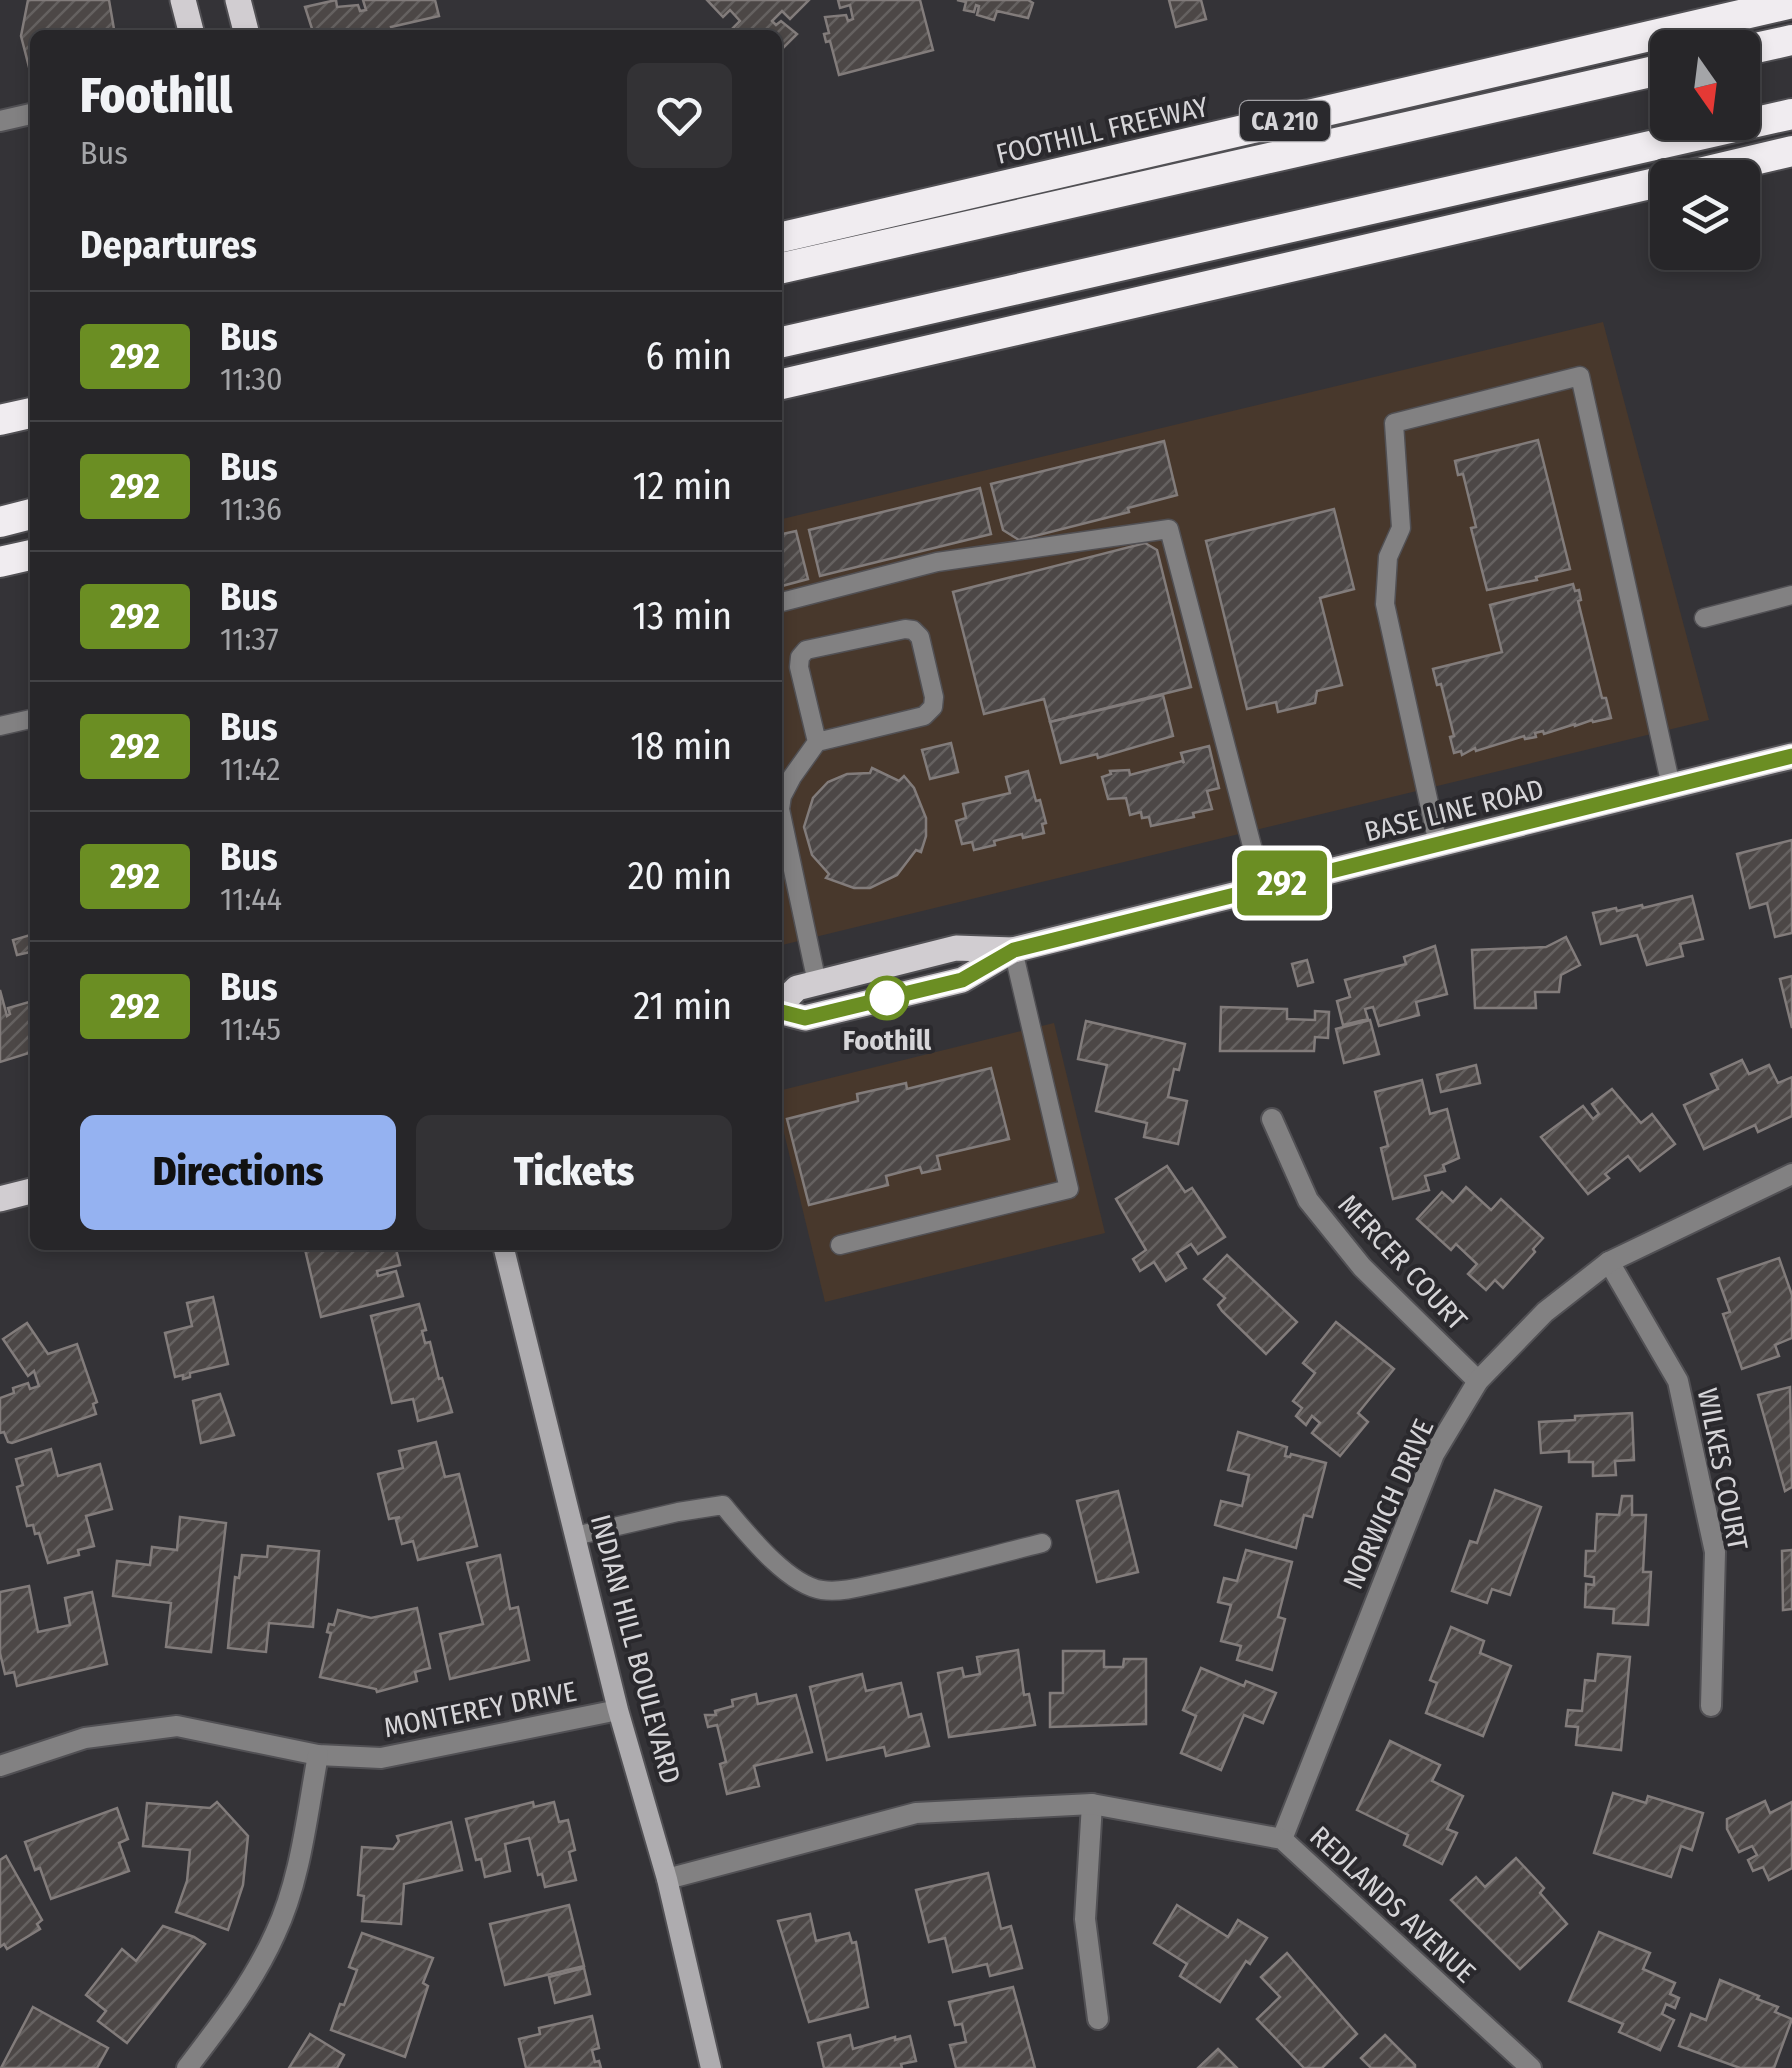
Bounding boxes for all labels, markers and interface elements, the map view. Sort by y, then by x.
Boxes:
north arrow [1650,30,1760,140]
map controls [1650,30,1760,270]
button: heart [627,63,732,168]
text: Foothill [80,67,232,125]
street label: FOOTHILL FREEWAY [993,90,1211,171]
road number: CA 210 [1240,101,1330,141]
text: Bus [80,134,128,172]
button: layers [1650,160,1760,270]
text: Departures [80,222,257,268]
text: Bus [220,314,278,360]
text: 6 min [645,333,732,379]
text: 292 [110,335,160,377]
text: 11:30 [220,360,283,398]
text: Bus [220,444,278,490]
text: 12 min [633,463,732,509]
text: 292 [110,465,160,507]
text: 11:36 [220,490,282,528]
text: Bus [220,574,278,620]
text: 13 min [632,593,732,639]
text: 292 [110,595,160,637]
text: 11:37 [220,620,279,658]
text: Bus [220,704,278,750]
text: 18 min [630,723,732,769]
text: 292 [110,725,160,767]
text: 11:42 [220,750,280,788]
street label: BASE LINE ROAD [1361,772,1547,849]
text: Bus [220,834,278,880]
line badge: 292 [1224,850,1340,916]
text: 20 min [628,853,732,899]
text: 292 [110,855,160,897]
text: 292 [1257,862,1307,904]
text: 11:44 [220,880,282,918]
text: Bus [220,964,278,1010]
marker: Foothill [866,977,908,1019]
text: 21 min [634,983,732,1029]
text: 292 [110,985,160,1027]
text: 11:45 [220,1010,281,1048]
place label: Foothill [843,1024,932,1057]
button: Directions [80,1115,396,1230]
button: Tickets [416,1115,732,1230]
street label: MERCER COURT [1332,1188,1474,1337]
street label: WILKES COURT [1691,1385,1754,1553]
street label: NORWICH DRIVE [1336,1414,1441,1594]
street label: INDIAN HILL BOULEVARD [584,1511,687,1787]
street label: MONTEREY DRIVE [381,1675,579,1744]
street label: REDLANDS AVENUE [1303,1819,1482,1989]

